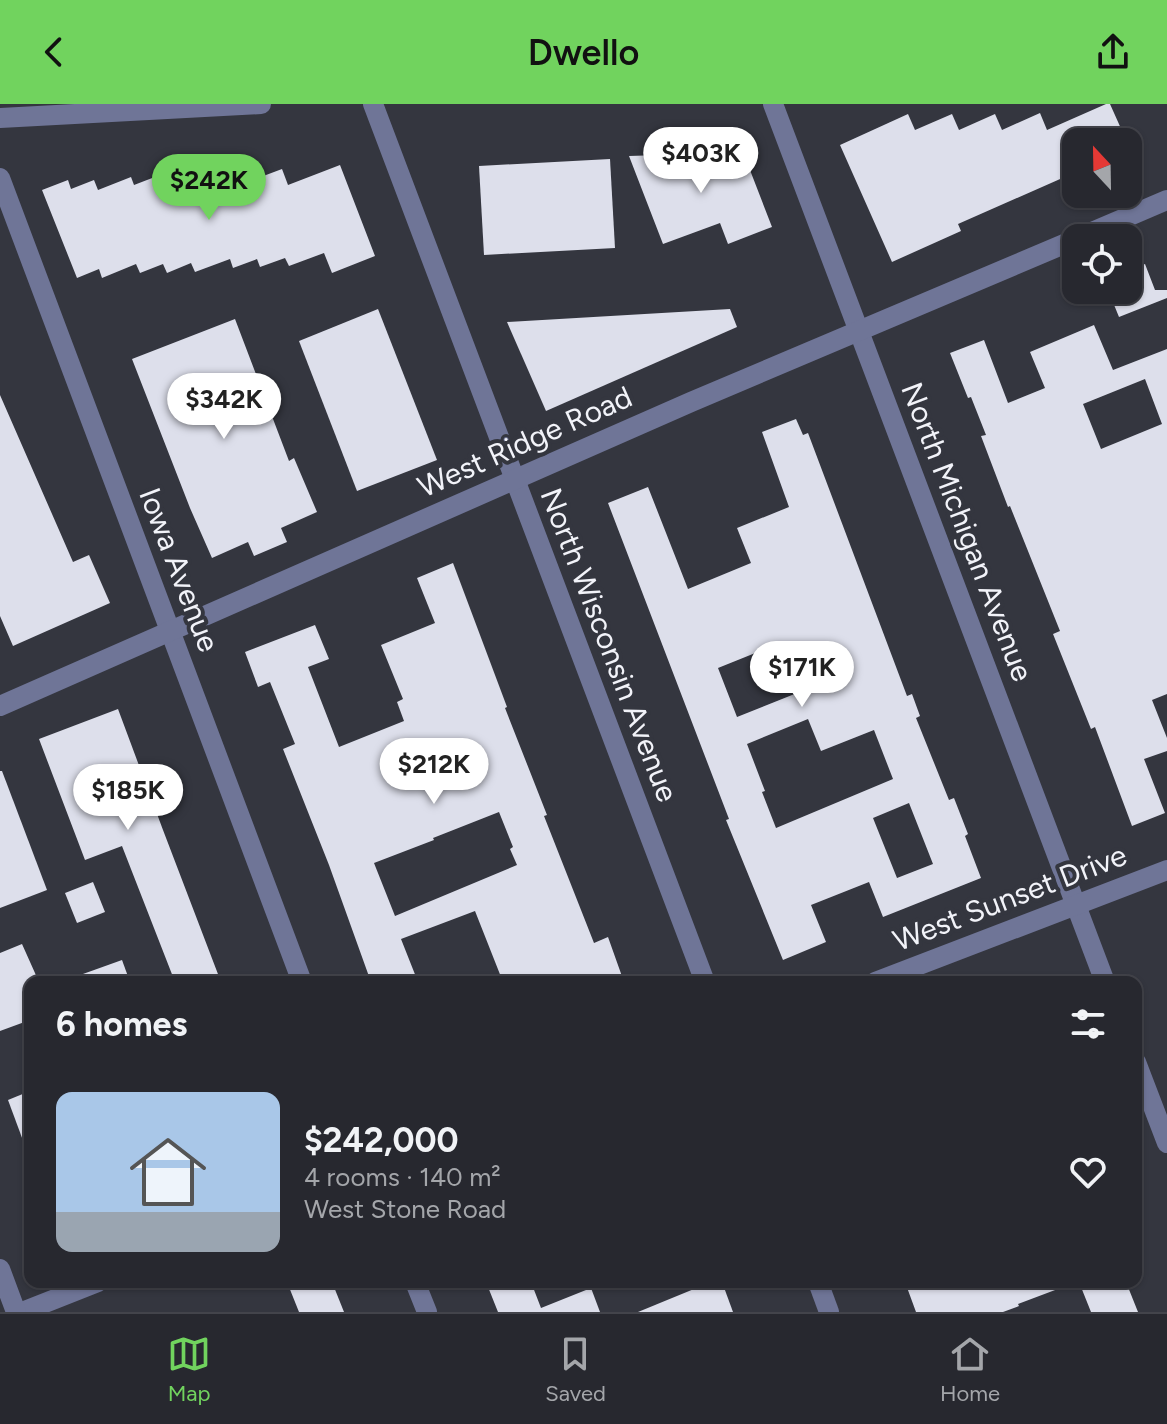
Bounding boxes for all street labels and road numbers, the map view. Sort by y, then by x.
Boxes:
street label: North Michigan Avenue [893,377,1042,686]
street label: West Ridge Road [412,378,638,505]
street label: Iowa Avenue [131,483,228,657]
street label: North Wisconsin Avenue [533,483,686,807]
street label: West Sunset Drive [888,836,1132,959]

